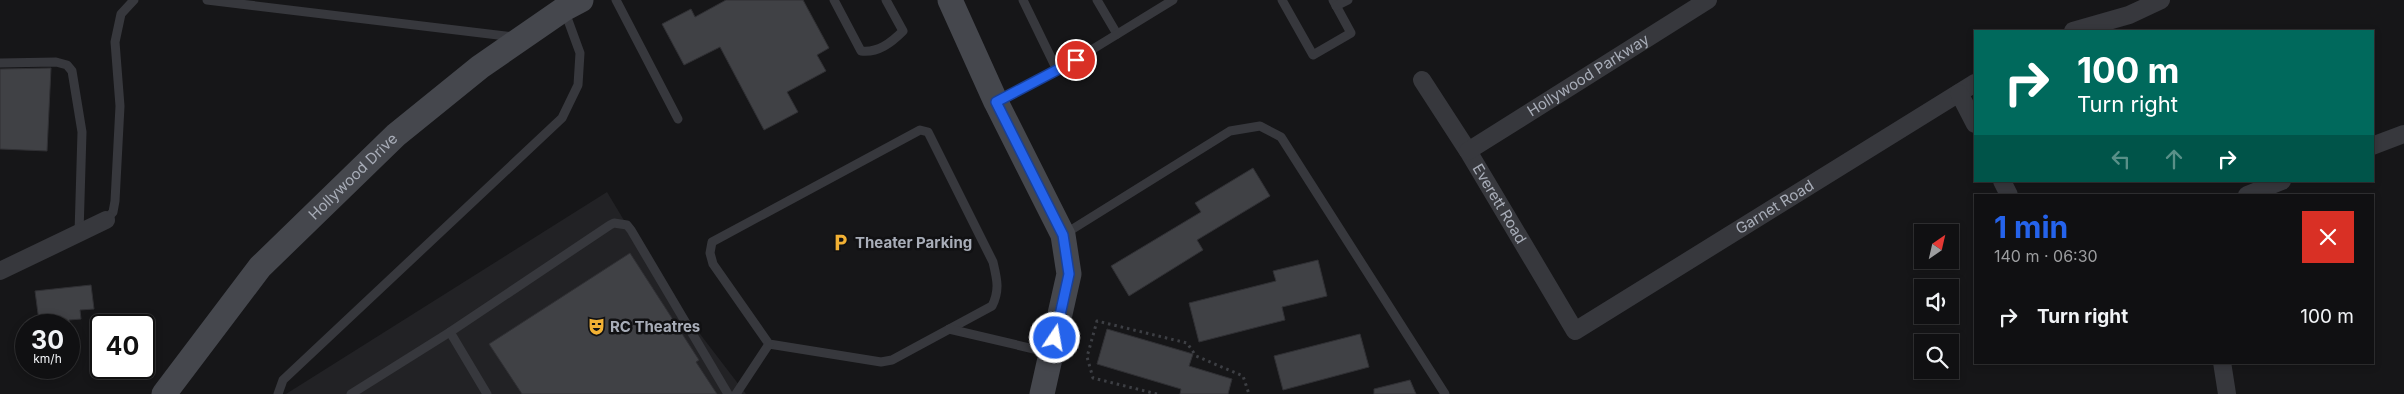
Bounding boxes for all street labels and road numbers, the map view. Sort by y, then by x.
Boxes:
street label: Hollywood Parkway [1523,29,1653,120]
street label: Hollywood Drive [304,129,401,224]
street label: Everett Road [1469,160,1531,247]
street label: Garnet Road [1732,175,1817,238]

